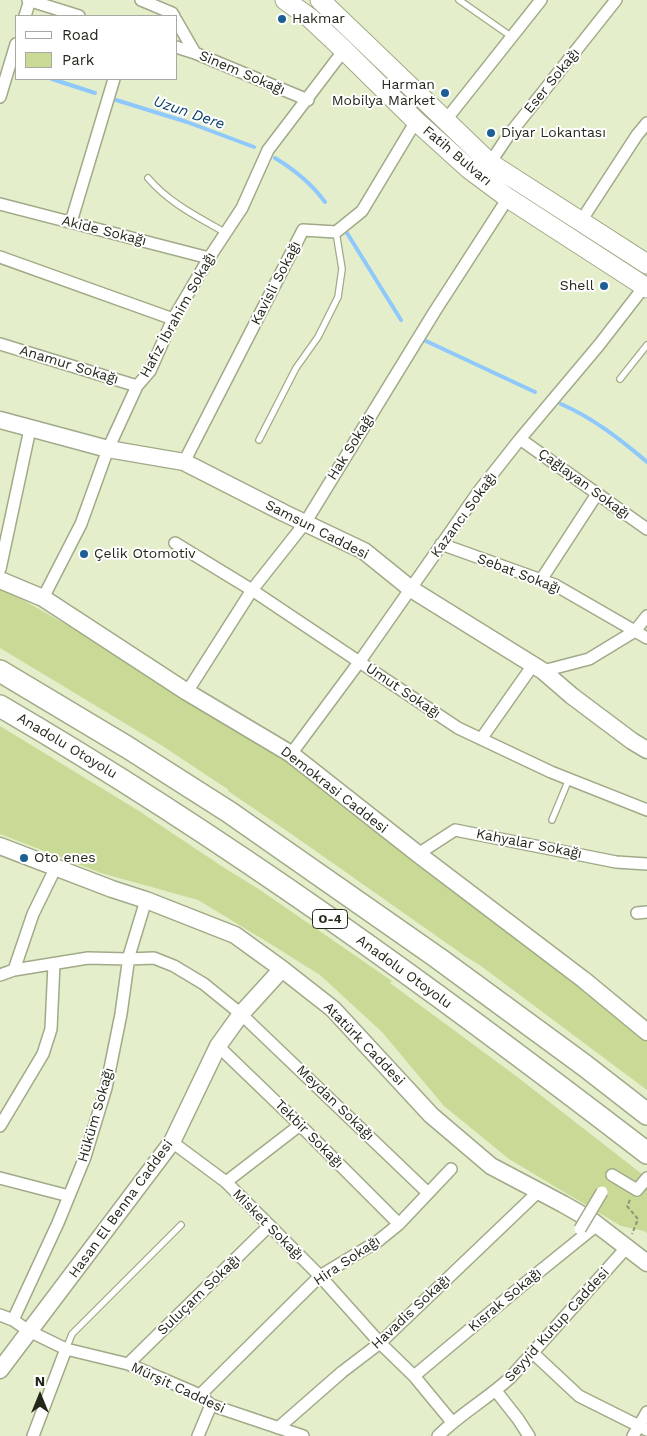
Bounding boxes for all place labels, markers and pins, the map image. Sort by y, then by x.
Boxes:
place label: Hakmar [292,11,345,27]
marker: Hakmar [276,13,288,25]
place label: Harman Mobilya Market [332,77,435,110]
marker: Harman Mobilya Market [439,87,451,99]
place label: Diyar Lokantası [501,125,606,141]
marker: Diyar Lokantası [485,127,497,139]
place label: Shell [560,278,594,294]
marker: Shell [598,280,610,292]
place label: Çelik Otomotiv [94,546,196,562]
marker: Çelik Otomotiv [78,548,90,560]
place label: Oto enes [34,850,96,866]
marker: Oto enes [18,852,30,864]

